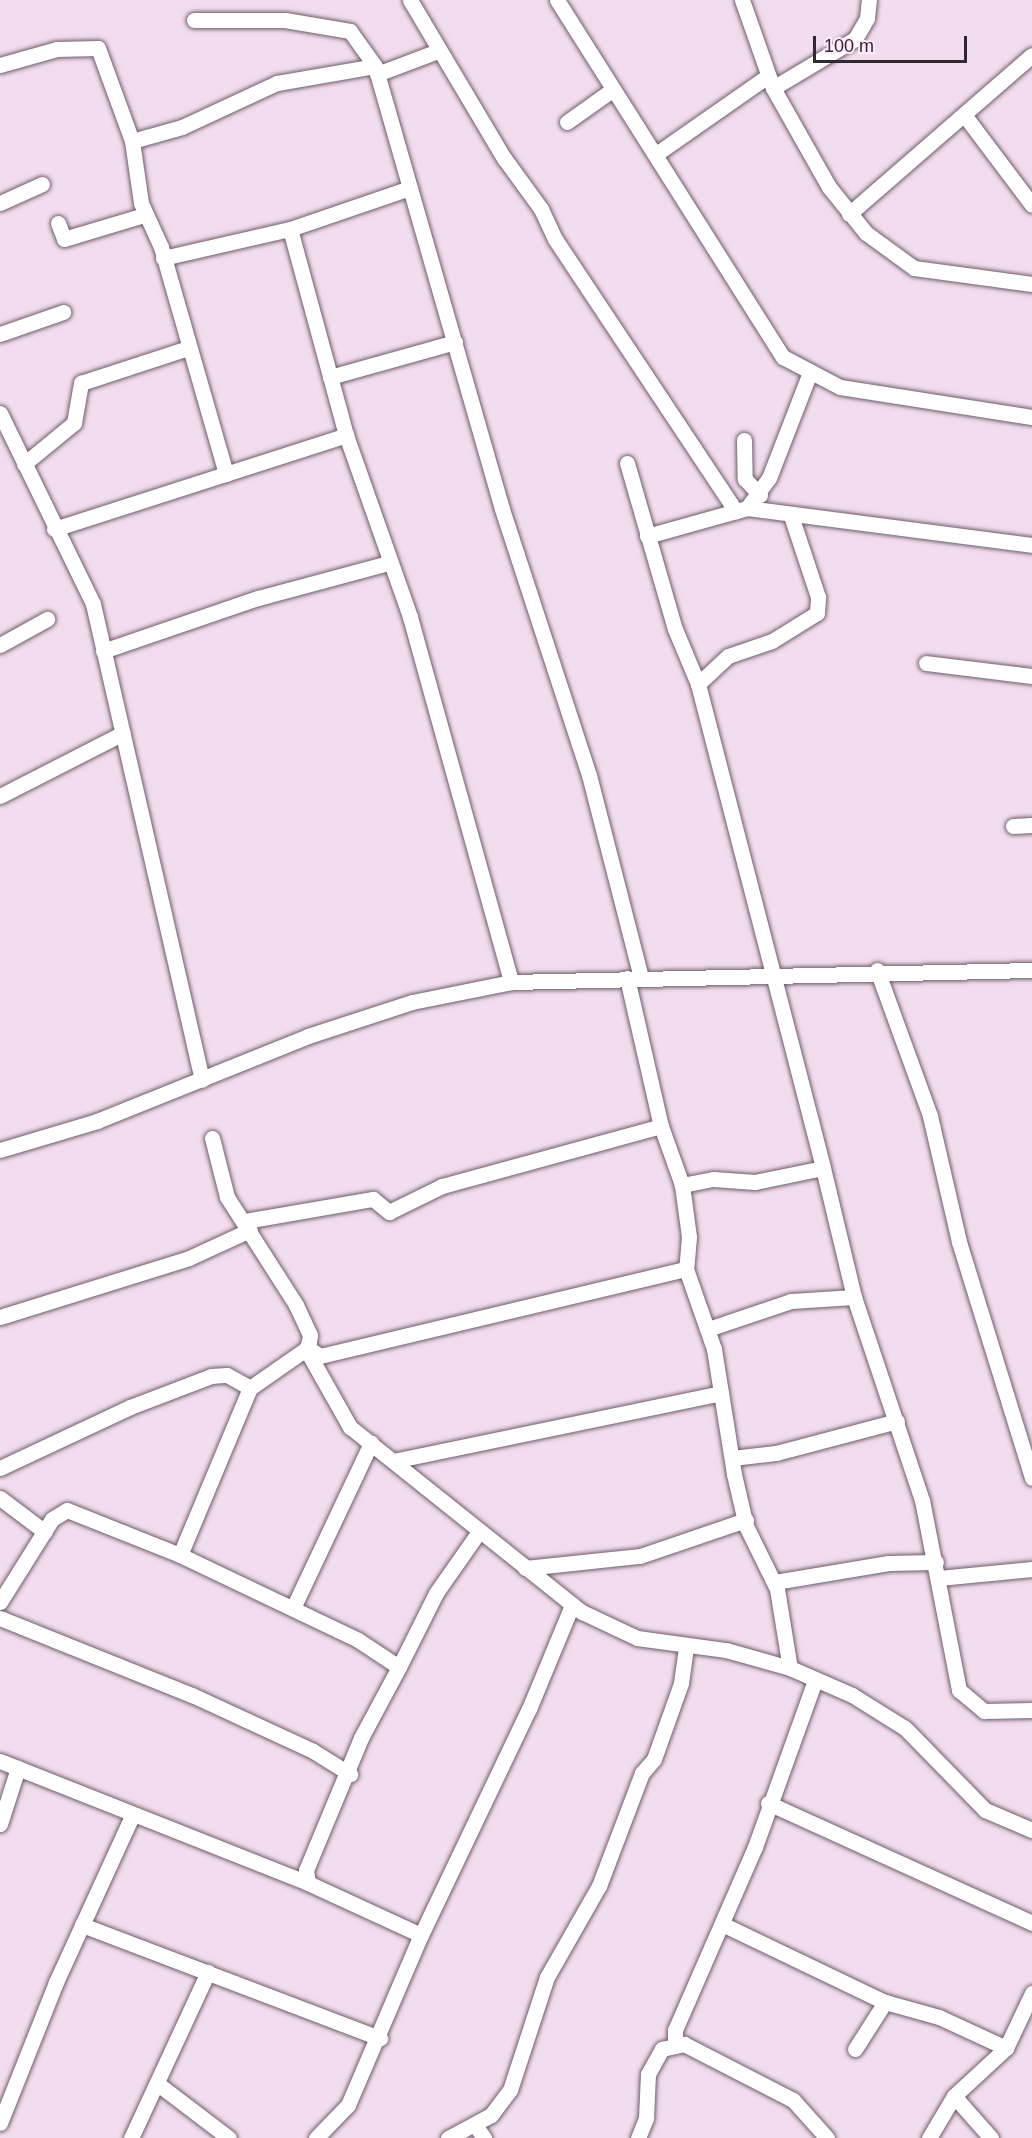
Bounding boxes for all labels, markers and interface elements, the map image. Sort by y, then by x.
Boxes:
scale bar [816,24,970,62]
text: 100 m [824,36,874,56]

